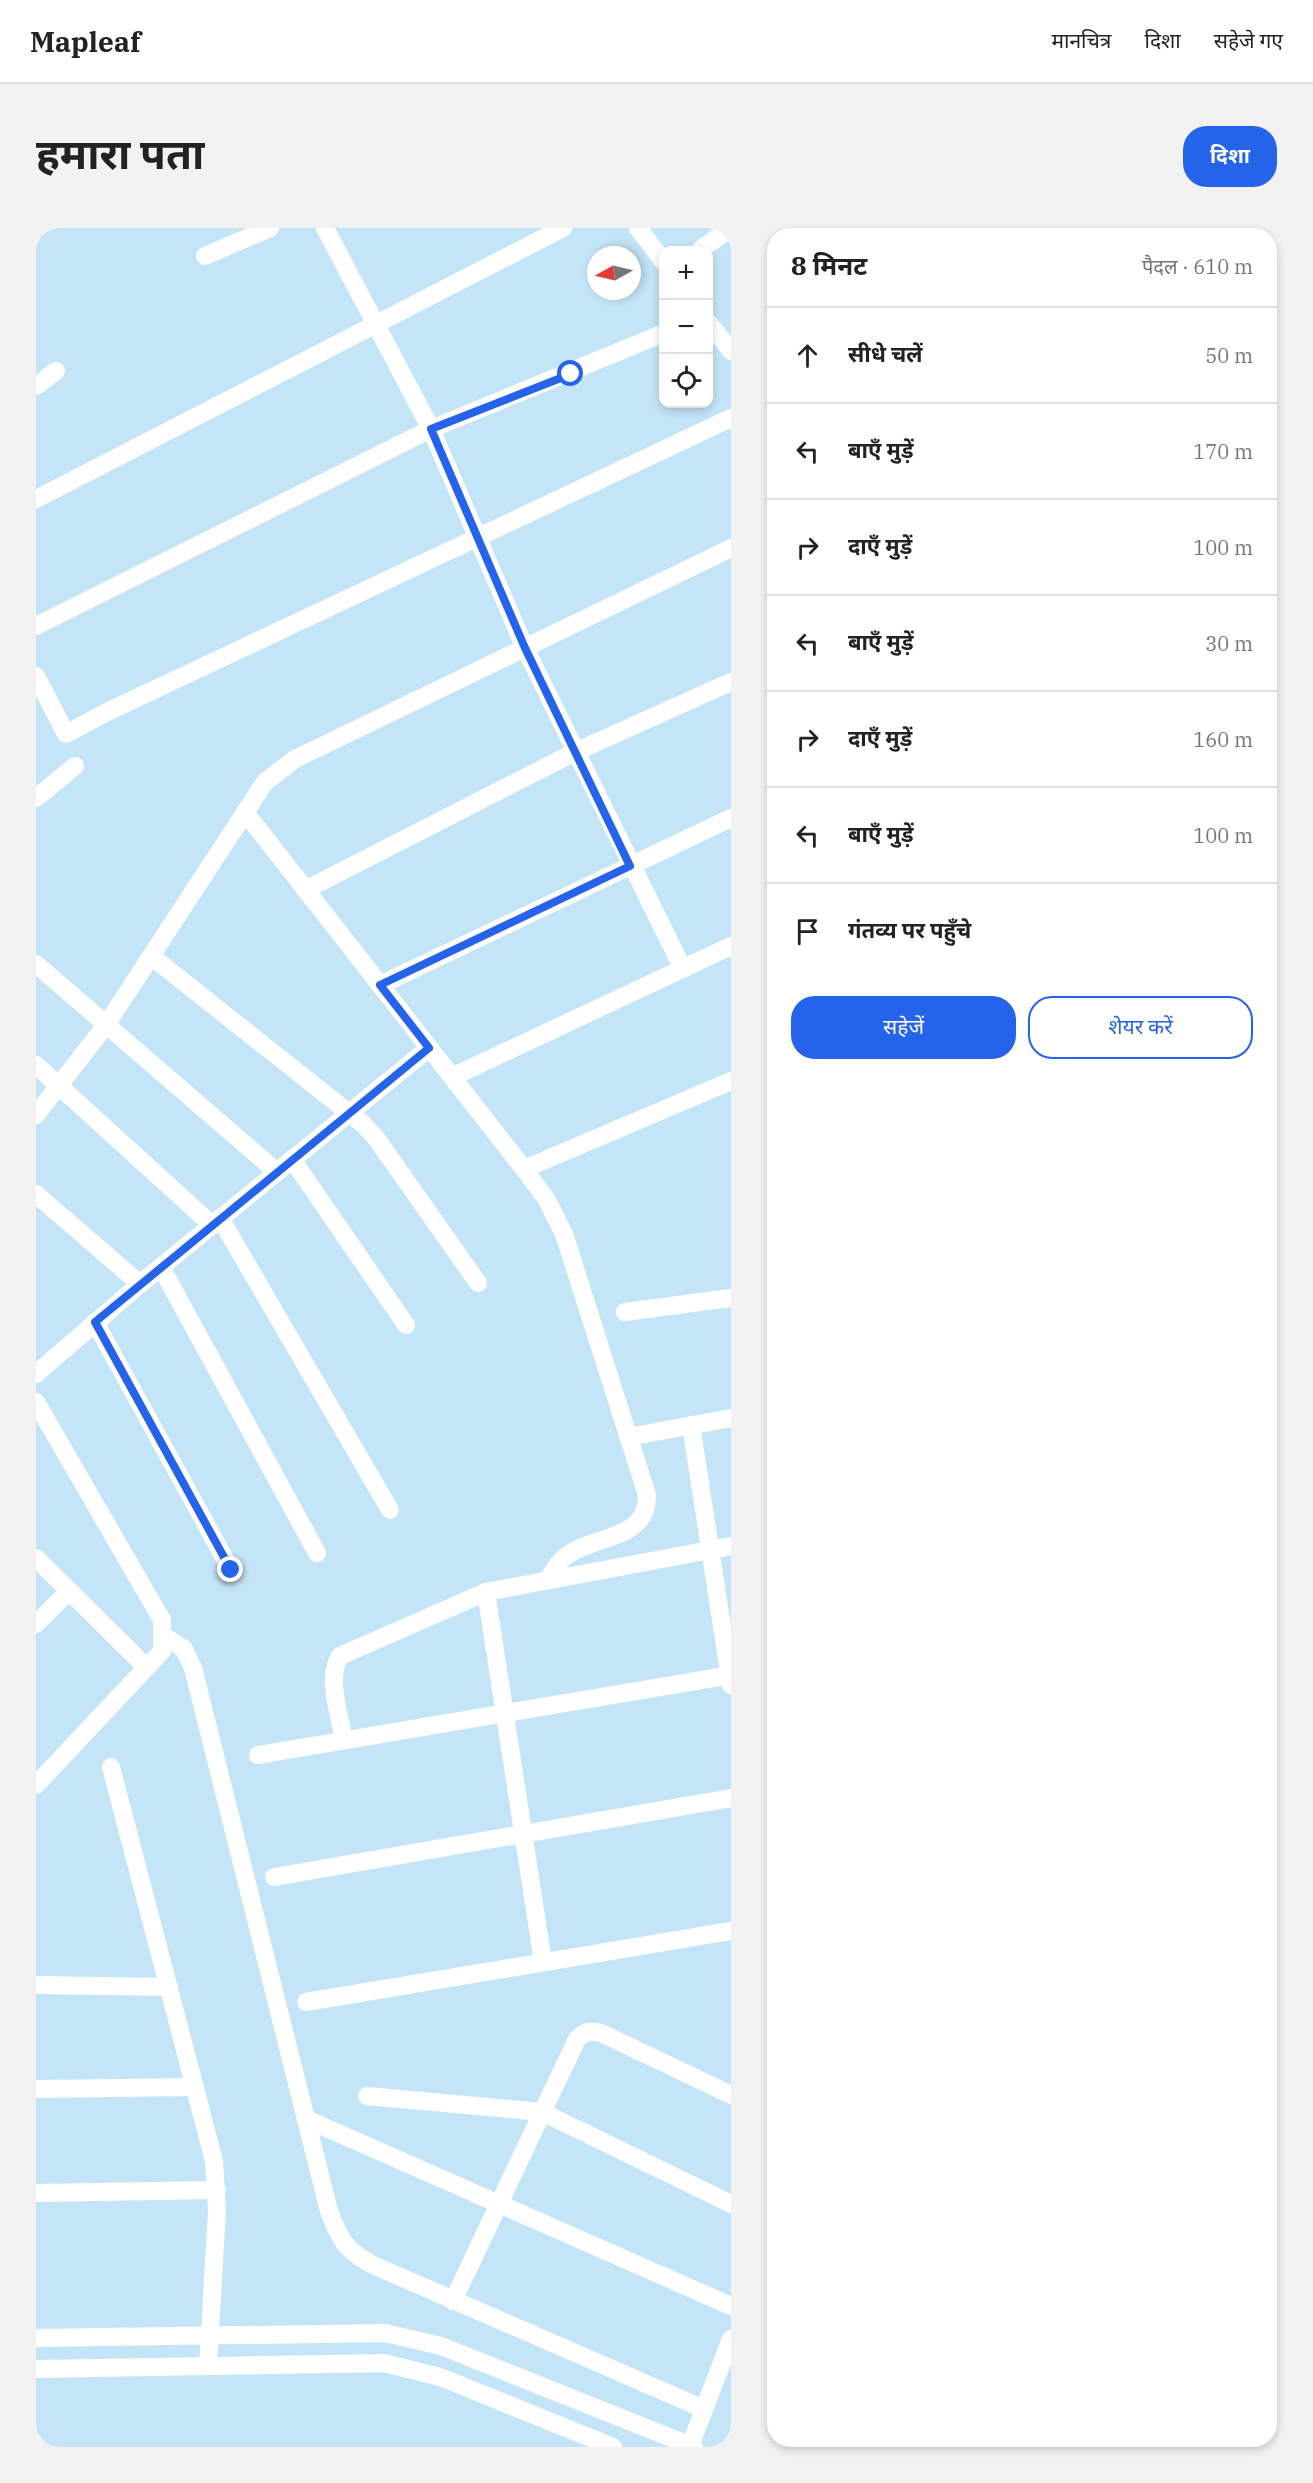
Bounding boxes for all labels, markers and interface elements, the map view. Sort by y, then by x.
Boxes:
text: Mapleaf [30,23,141,60]
text: मानचित्र [1051,26,1111,54]
text: दिशा [1144,26,1181,54]
text: सहेजे गए [1214,26,1283,54]
text: हमारा पता [36,126,204,181]
button: दिशा [1183,126,1277,187]
north arrow [587,246,641,300]
map controls [659,246,713,408]
button: + [659,246,713,300]
text: 8 मिनट [791,248,867,282]
text: पैदल · 610 m [1142,253,1253,280]
button: − [659,300,713,354]
icon: ahead [791,339,824,372]
text: सीधे चलें [848,339,922,368]
text: 50 m [1205,342,1253,369]
button: locate [659,354,713,408]
route start [557,360,583,386]
icon: left [791,435,824,468]
text: बाएँ मुड़ें [848,435,913,464]
text: 170 m [1193,438,1253,465]
icon: right [791,531,824,564]
text: दाएँ मुड़ें [848,531,912,560]
text: 100 m [1193,534,1253,561]
icon: left [791,627,824,660]
text: बाएँ मुड़ें [848,627,913,656]
text: 30 m [1205,630,1253,657]
icon: right [791,723,824,756]
text: दाएँ मुड़ें [848,723,912,752]
text: 160 m [1193,726,1253,753]
icon: left [791,819,824,852]
text: बाएँ मुड़ें [848,819,913,848]
text: 100 m [1193,822,1253,849]
icon: arrive [791,915,824,948]
text: गंतव्य पर पहुँचे [848,915,971,944]
button: सहेजें [791,996,1016,1059]
button: शेयर करें [1028,996,1253,1059]
route end [217,1556,243,1582]

